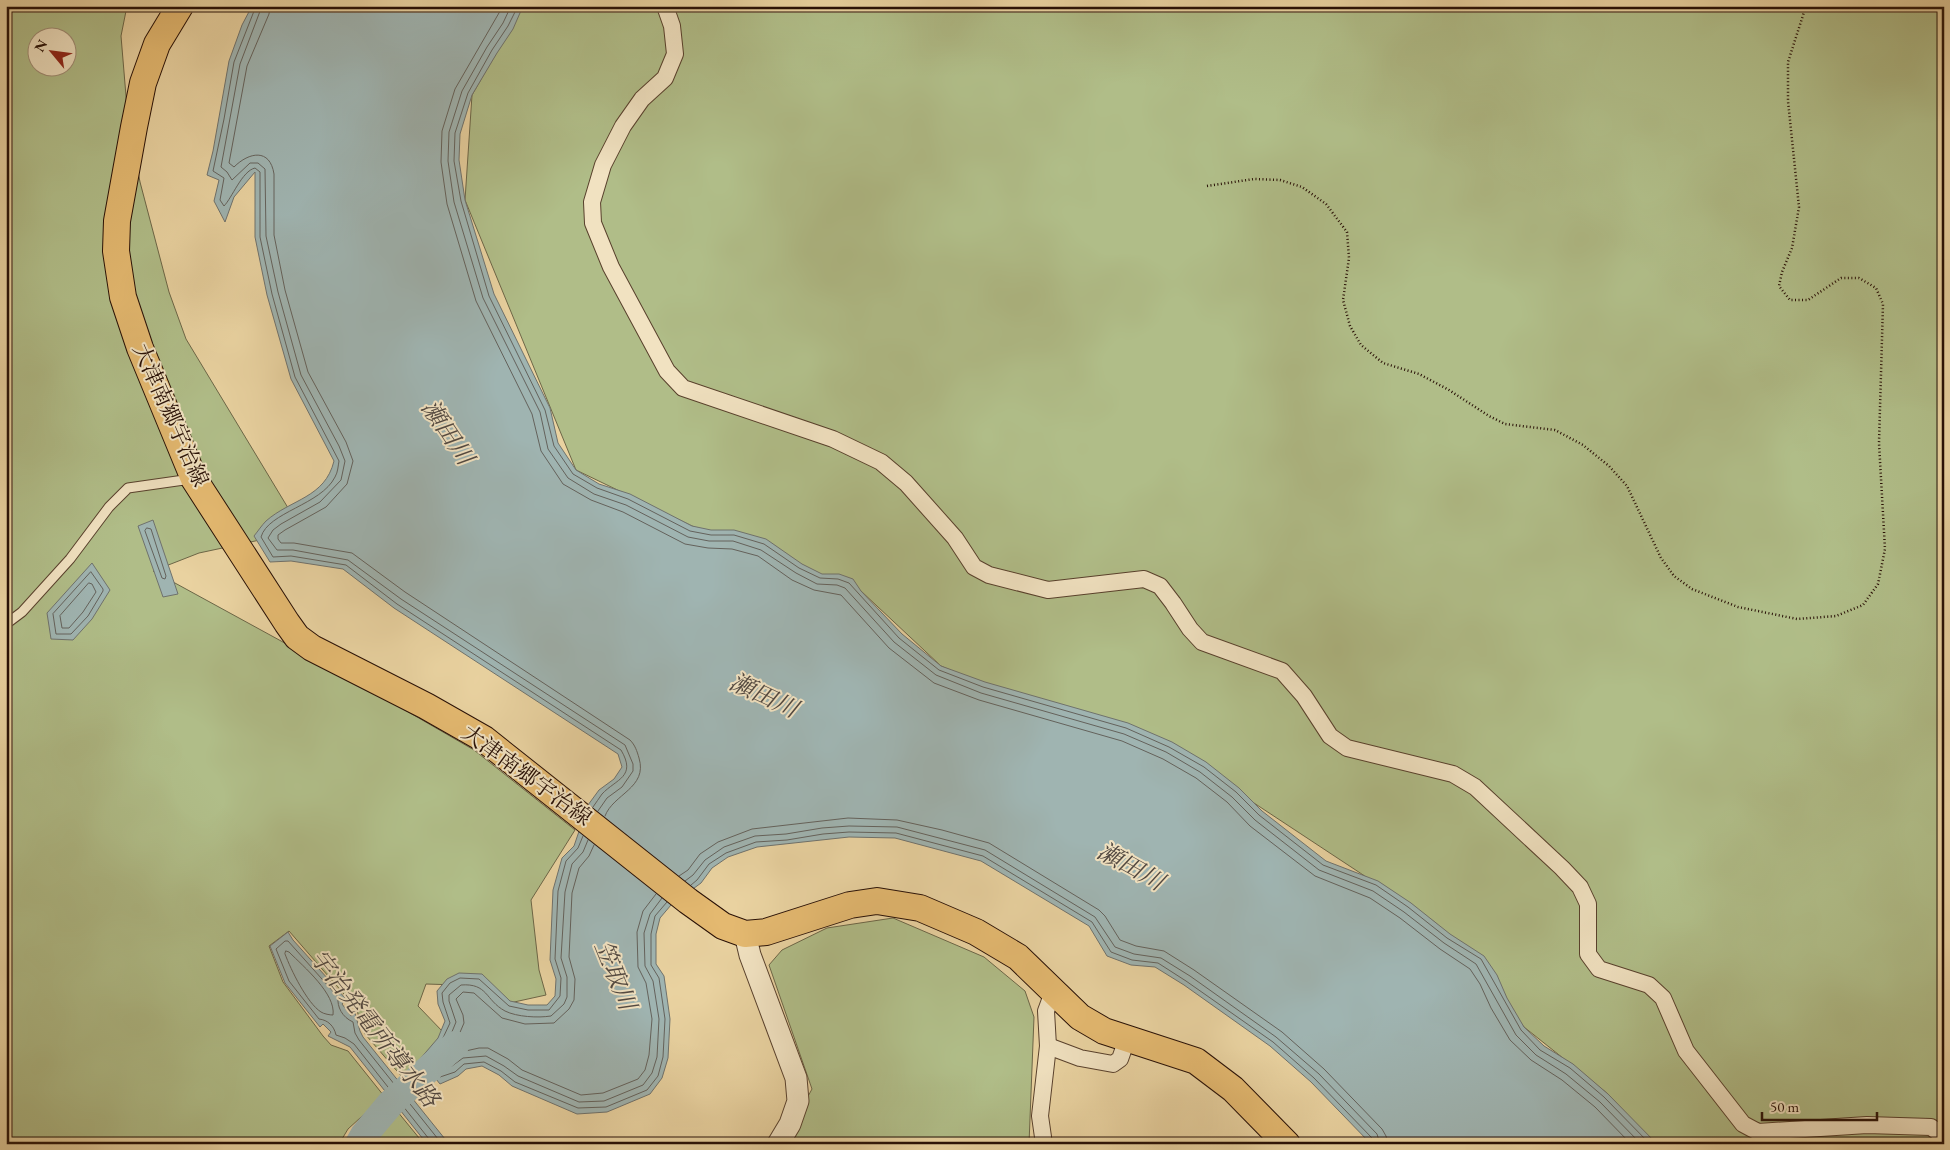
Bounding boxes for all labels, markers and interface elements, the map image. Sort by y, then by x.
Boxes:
north arrow [28,28,78,78]
text: N [30,36,52,55]
street label: 大津南郷宇治線 [126,339,216,491]
water label: 瀬田川 [415,393,483,473]
water label: 瀬田川 [725,666,806,726]
street label: 大津南郷宇治線 [456,718,598,832]
water label: 瀬田川 [1092,835,1173,898]
water label: 笠取川 [588,936,645,1017]
water label: 宇治発電所導水路 [304,943,448,1115]
scale bar [1762,1090,1878,1122]
text: 50 m [1770,1097,1799,1116]

